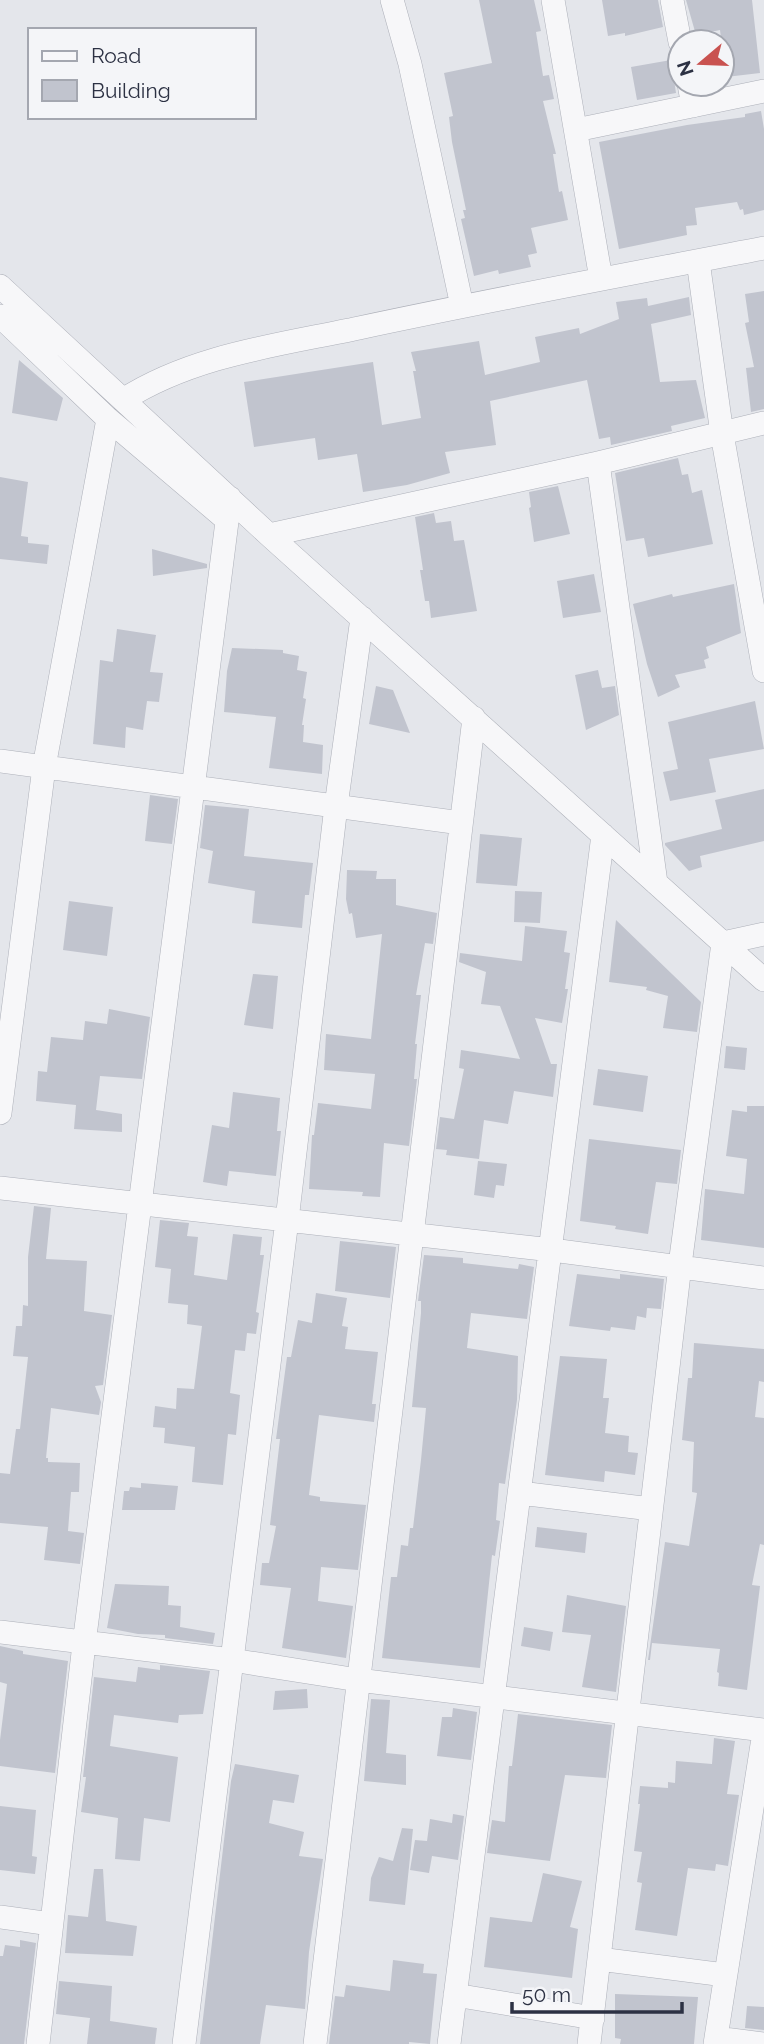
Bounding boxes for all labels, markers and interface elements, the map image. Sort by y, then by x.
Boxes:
legend [28,28,256,119]
north arrow [666,28,736,98]
text: Road [91,43,141,68]
text: N [672,58,698,79]
text: Building [91,78,171,103]
scale bar [512,1970,682,2014]
text: 50 m [522,1982,571,2007]

